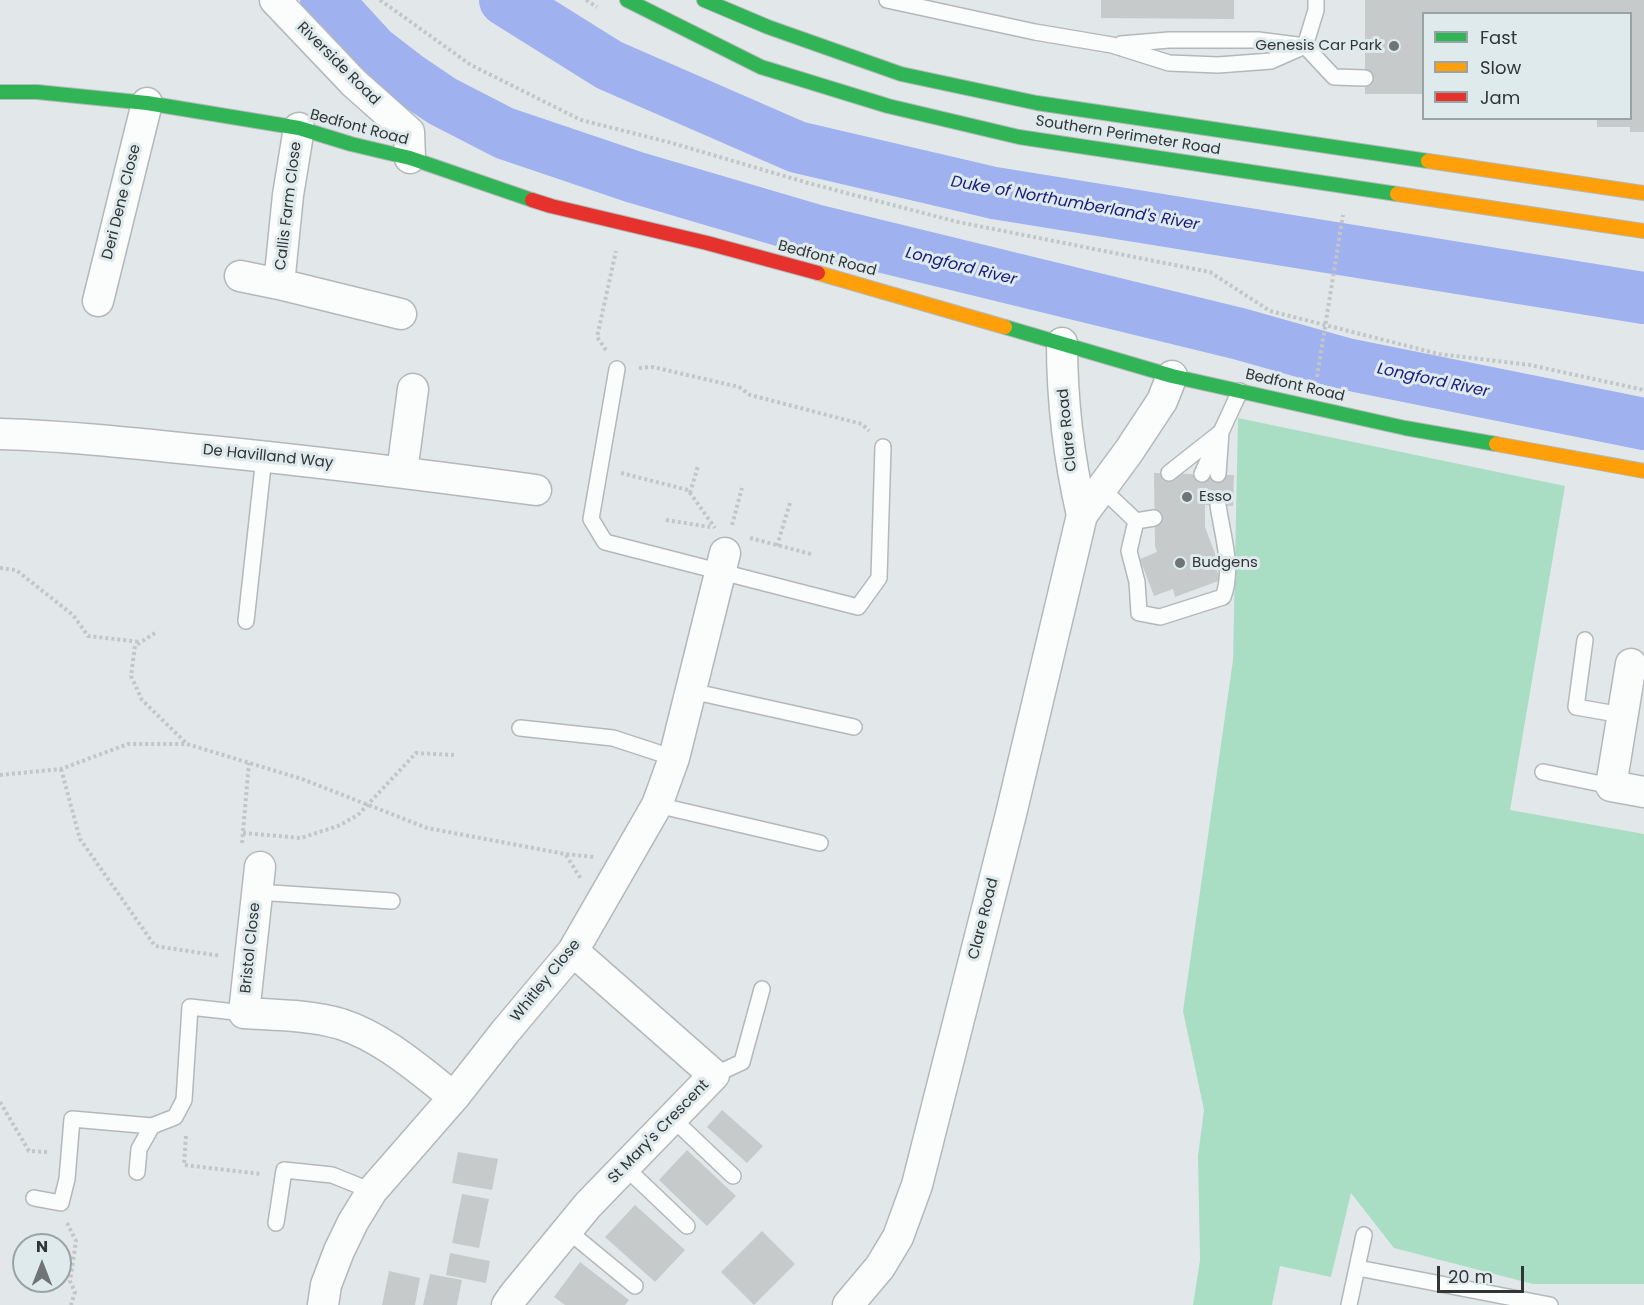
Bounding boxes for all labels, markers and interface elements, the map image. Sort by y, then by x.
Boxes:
legend [1422,12,1632,120]
street label: Riverside Road [293,19,383,109]
text: Fast [1480,25,1517,50]
place label: Genesis Car Park [1255,37,1382,55]
marker: Genesis Car Park [1387,39,1401,53]
text: Slow [1480,55,1521,80]
text: Jam [1480,85,1520,110]
street label: Bedfont Road [308,106,410,150]
street label: Southern Perimeter Road [1034,112,1222,160]
street label: Callis Farm Close [272,141,306,271]
street label: Deri Dene Close [99,143,145,261]
water label: Duke of Northumberland's River [949,173,1201,235]
street label: Bedfont Road [776,237,878,281]
water label: Longford River [903,244,1019,290]
water label: Longford River [1375,360,1491,402]
street label: Bedfont Road [1244,366,1346,406]
street label: Clare Road [1055,388,1081,472]
street label: De Havilland Way [202,441,334,473]
place label: Esso [1199,488,1232,506]
marker: Esso [1180,490,1194,504]
place label: Budgens [1192,554,1258,572]
marker: Budgens [1173,556,1187,570]
street label: Clare Road [965,876,1003,962]
street label: Bristol Close [237,902,265,994]
street label: Whitley Close [507,936,585,1026]
street label: St Mary's Crescent [605,1076,713,1188]
north arrow [12,1233,72,1293]
text: N [36,1235,48,1258]
scale bar [1440,1254,1527,1292]
text: 20 m [1448,1264,1493,1289]

